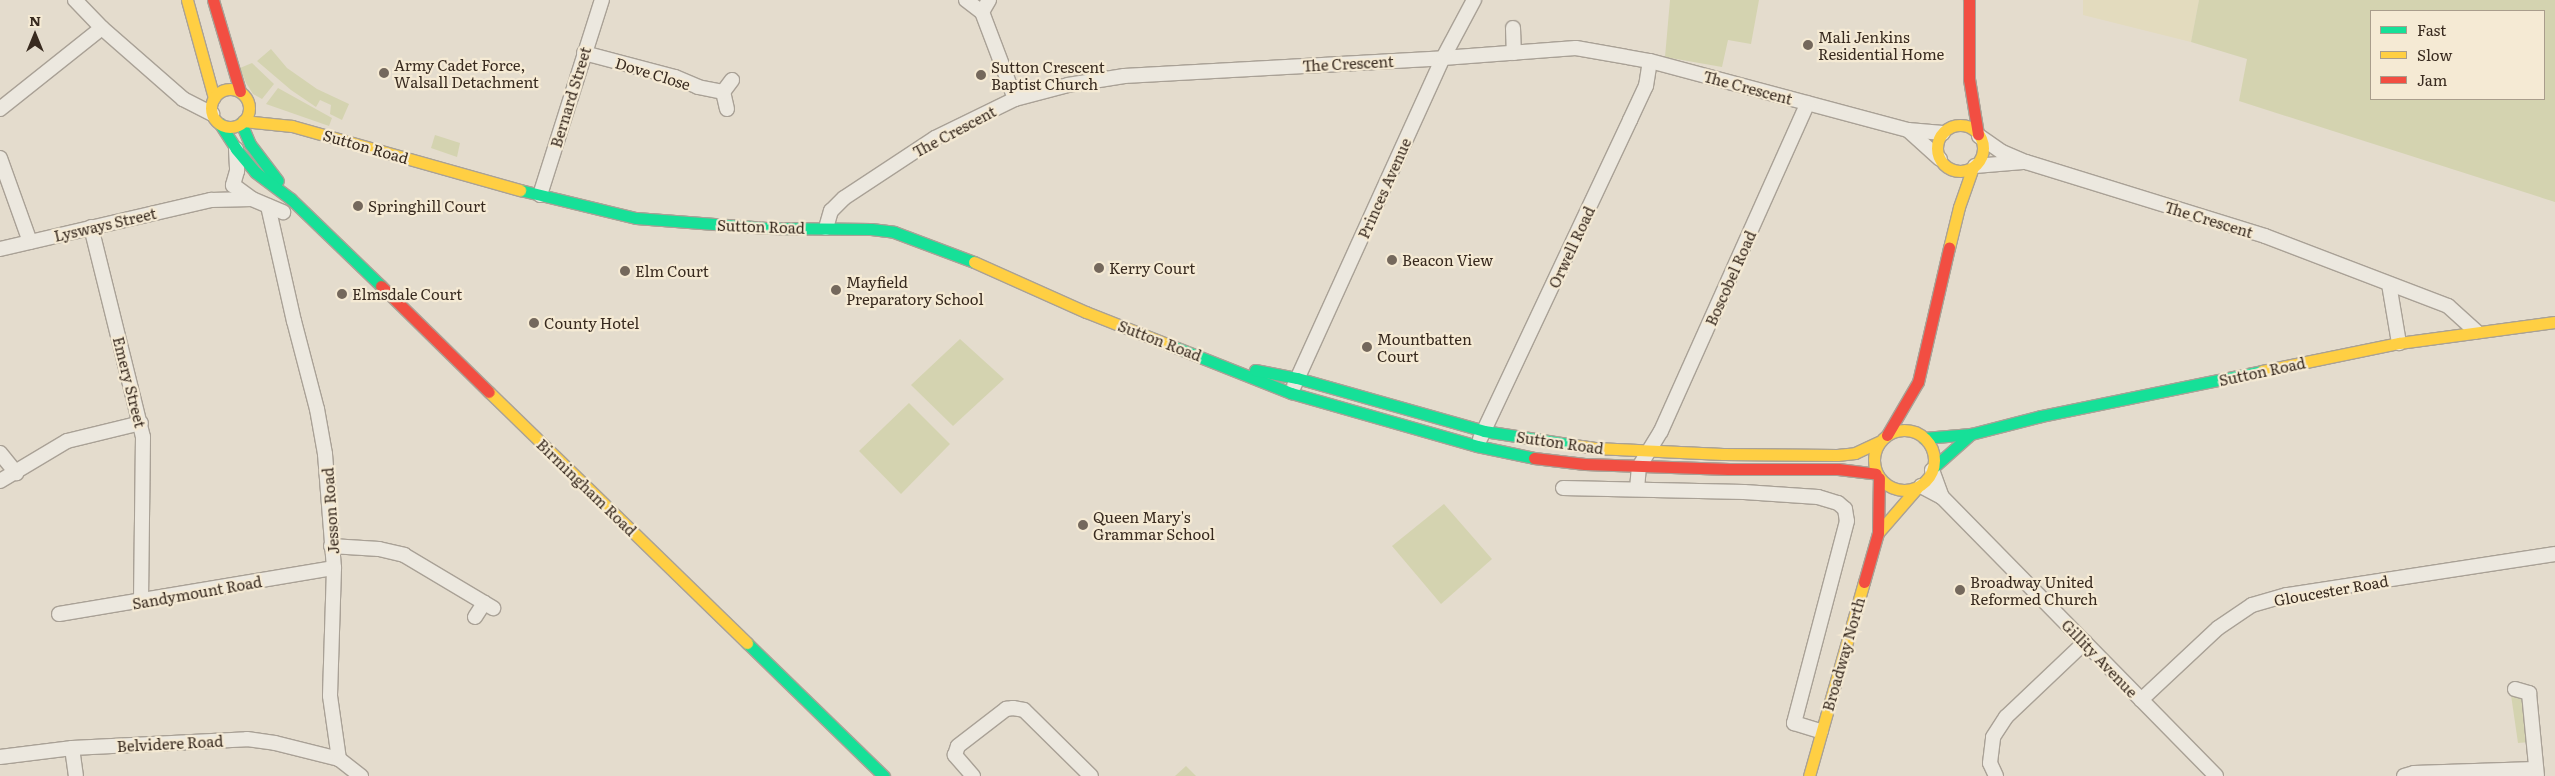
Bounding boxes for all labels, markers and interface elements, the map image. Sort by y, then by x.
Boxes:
north arrow [10,10,60,60]
text: N [29,10,41,30]
legend [2370,10,2545,100]
text: Fast [2417,18,2446,41]
place label: Mali Jenkins Residential Home [1818,27,1944,62]
marker: Mali Jenkins Residential Home [1802,39,1814,51]
text: Slow [2417,43,2452,66]
street label: Bernard Street [546,44,594,150]
street label: The Crescent [1302,52,1394,74]
street label: Dove Close [613,53,693,93]
place label: Army Cadet Force, Walsall Detachment [394,55,539,90]
place label: Sutton Crescent Baptist Church [991,57,1105,92]
street label: The Crescent [1701,66,1795,108]
marker: Army Cadet Force, Walsall Detachment [378,67,390,79]
text: Jam [2417,68,2447,91]
marker: Sutton Crescent Baptist Church [975,69,987,81]
street label: The Crescent [909,102,999,160]
street label: Sutton Road [321,125,411,167]
street label: Princes Avenue [1354,135,1414,241]
place label: Springhill Court [368,197,486,215]
street label: The Crescent [2163,197,2255,241]
marker: Springhill Court [352,200,364,212]
street label: Lysways Street [52,203,158,245]
street label: Orwell Road [1544,203,1598,291]
street label: Sutton Road [717,215,805,237]
street label: Boscobel Road [1701,228,1759,328]
place label: Beacon View [1402,251,1493,269]
marker: Beacon View [1386,254,1398,266]
place label: Kerry Court [1109,259,1195,277]
place label: Elm Court [635,262,709,280]
marker: Kerry Court [1093,262,1105,274]
marker: Elm Court [619,265,631,277]
place label: Mayfield Preparatory School [846,272,983,307]
marker: Mayfield Preparatory School [830,284,842,296]
place label: Elmsdale Court [352,285,462,303]
marker: Elmsdale Court [336,288,348,300]
place label: County Hotel [544,314,639,332]
street label: Sutton Road [1116,316,1204,364]
marker: County Hotel [528,317,540,329]
place label: Mountbatten Court [1377,329,1472,364]
street label: Emery Street [110,335,150,429]
marker: Mountbatten Court [1361,341,1373,353]
street label: Sutton Road [2217,353,2307,389]
street label: Sutton Road [1515,427,1605,457]
street label: Birmingham Road [533,435,641,539]
street label: Jesson Road [318,467,342,555]
place label: Queen Mary's Grammar School [1093,507,1215,542]
marker: Queen Mary's Grammar School [1077,519,1089,531]
street label: Gloucester Road [2272,571,2390,609]
street label: Sandymount Road [131,572,263,612]
place label: Broadway United Reformed Church [1970,572,2098,607]
marker: Broadway United Reformed Church [1954,584,1966,596]
street label: Broadway North [1818,595,1868,713]
street label: Gillity Avenue [2058,615,2142,701]
street label: Belvidere Road [116,731,224,755]

